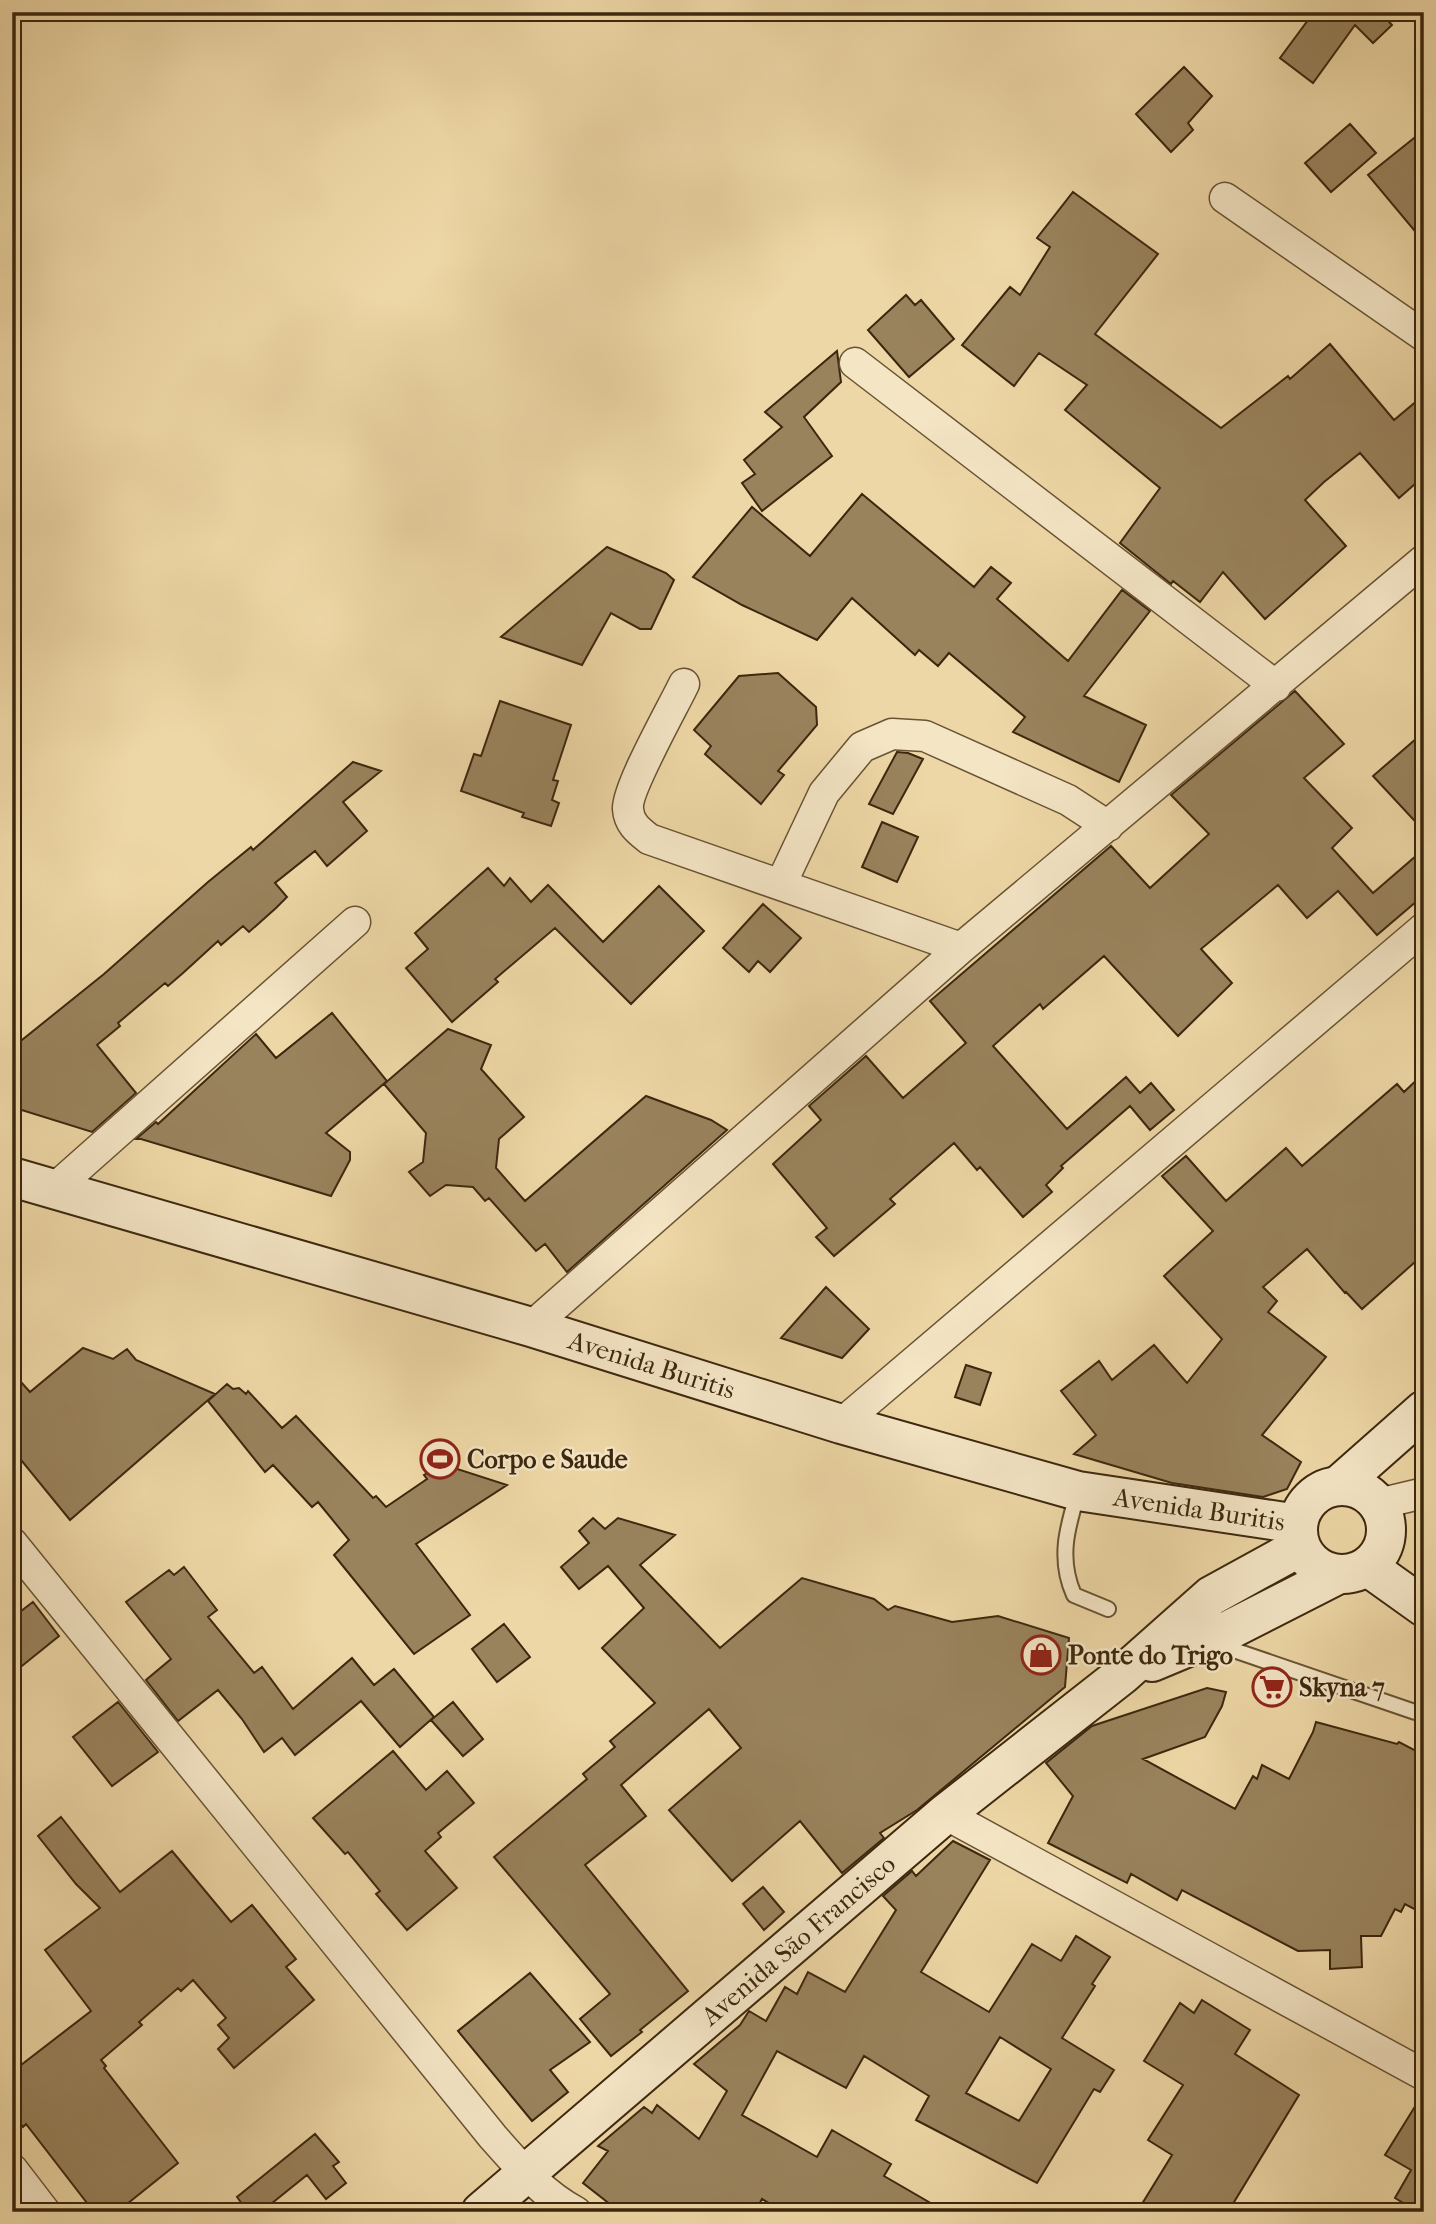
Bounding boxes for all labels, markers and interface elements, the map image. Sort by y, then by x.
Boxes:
street label: Avenida Buritis [564,1324,739,1405]
sports icon: Corpo e Saude [419,1438,461,1480]
place label: Corpo e Saude [467,1444,628,1475]
street label: Avenida Buritis [1111,1481,1287,1537]
shop icon: Ponte do Trigo [1020,1634,1062,1676]
place label: Ponte do Trigo [1068,1640,1233,1671]
supermarket icon: Skyna 7 [1251,1666,1293,1708]
place label: Skyna 7 [1299,1672,1385,1703]
street label: Avenida São Francisco [694,1848,902,2032]

